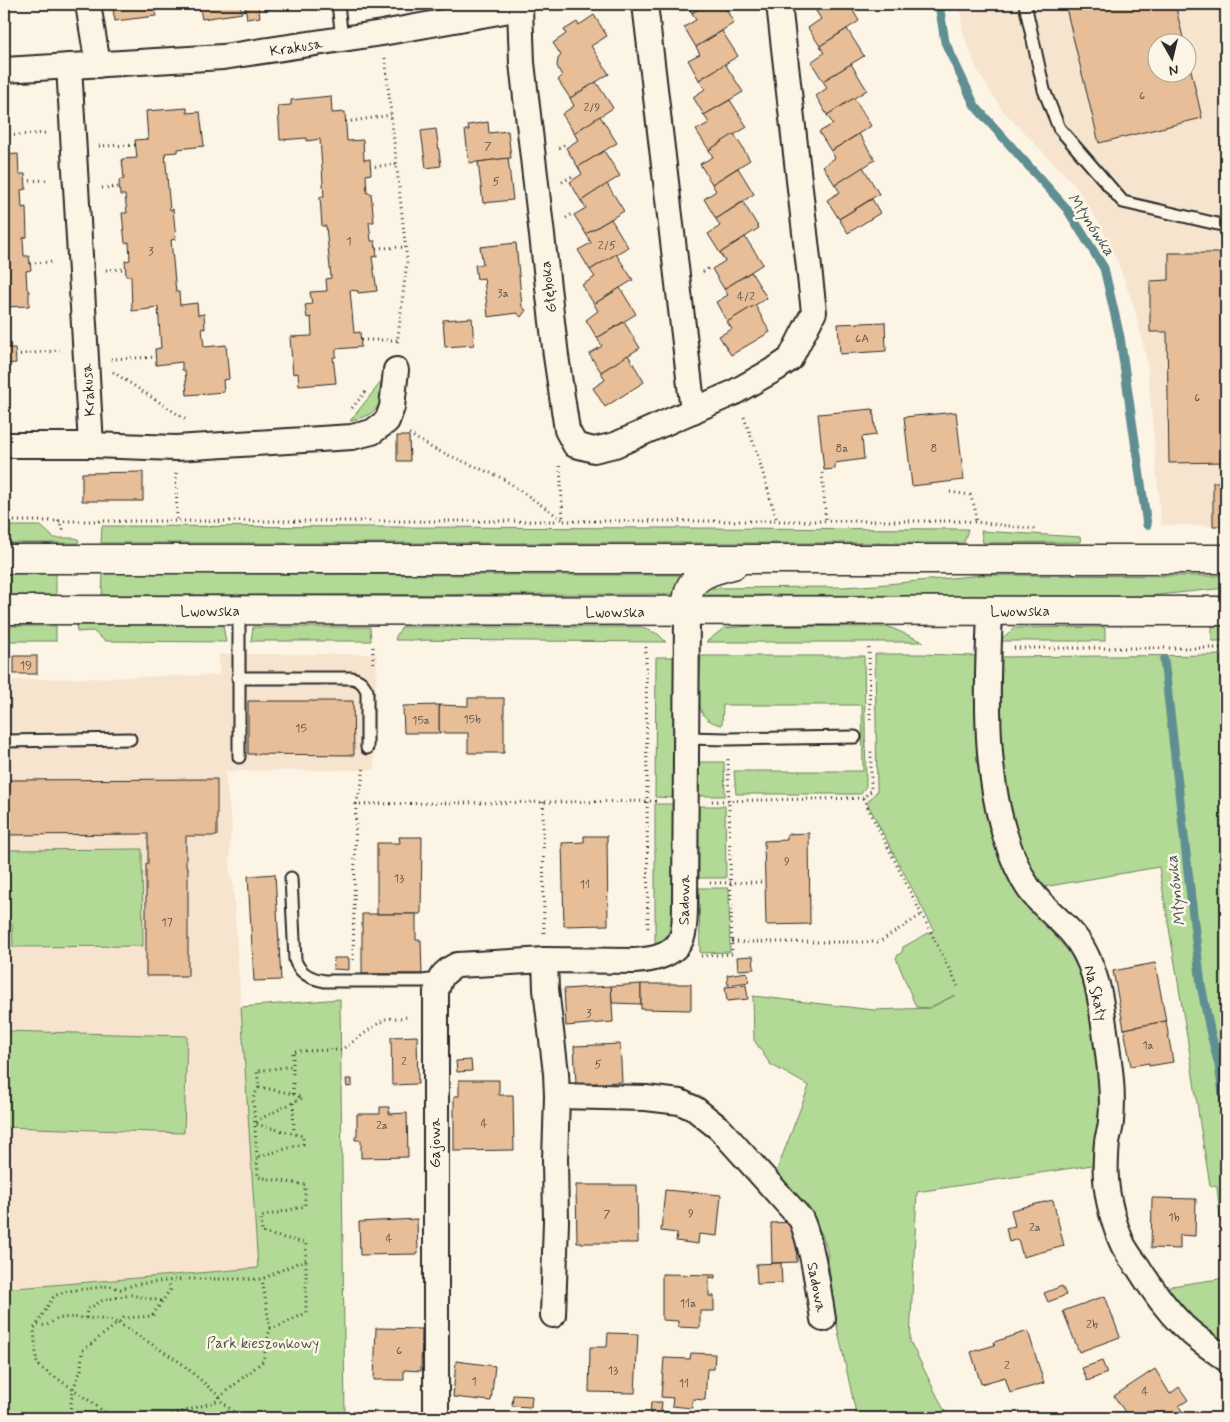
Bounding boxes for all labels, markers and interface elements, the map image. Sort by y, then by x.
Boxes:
north arrow [1148,32,1198,82]
street label: Krakusa [268,34,325,62]
text: N [1168,60,1180,79]
house number: 6 [1139,88,1145,104]
house number: 2/9 [583,100,601,116]
house number: 7 [484,139,492,155]
house number: 5 [492,174,500,190]
water label: Młynówka [1062,189,1119,260]
house number: 1 [346,234,352,250]
house number: 2/5 [598,238,616,254]
house number: 3 [148,244,154,260]
street label: Głęboka [536,260,562,314]
house number: 3a [497,286,509,302]
house number: 4/2 [737,289,755,305]
house number: 6A [855,331,869,347]
street label: Krakusa [77,362,101,417]
house number: 6 [1194,390,1200,406]
house number: 8a [836,441,848,457]
house number: 8 [931,441,937,457]
street label: Lwowska [180,602,240,622]
street label: Lwowska [990,602,1050,622]
street label: Lwowska [585,603,645,623]
house number: 19 [20,658,32,674]
house number: 15b [463,712,481,728]
house number: 15a [412,713,430,729]
house number: 15 [295,721,307,737]
house number: 9 [784,854,790,870]
water label: Młynówka [1162,854,1191,927]
house number: 13 [394,871,404,887]
street label: Sadowa [675,874,695,925]
house number: 11 [580,877,590,893]
house number: 17 [161,915,173,931]
street label: Na Skały [1079,963,1112,1023]
house number: 3 [586,1006,592,1022]
house number: 1a [1142,1038,1154,1054]
house number: 2 [401,1054,407,1070]
house number: 5 [594,1057,602,1073]
house number: 4 [481,1116,488,1132]
street label: Gajowa [426,1117,446,1168]
house number: 2a [376,1118,388,1134]
house number: 9 [688,1206,694,1222]
house number: 7 [603,1207,611,1223]
house number: 1b [1168,1210,1180,1226]
house number: 2a [1029,1220,1041,1236]
house number: 4 [386,1231,393,1247]
street label: Sadowa [801,1260,831,1315]
house number: 11a [680,1296,696,1312]
house number: 2b [1086,1317,1098,1333]
park label: Park kieszonkowy [207,1334,319,1354]
house number: 6 [396,1343,402,1359]
house number: 2 [1004,1358,1010,1374]
house number: 13 [608,1363,618,1379]
house number: 1 [471,1374,477,1390]
house number: 11 [679,1376,689,1392]
house number: 4 [1142,1384,1149,1400]

